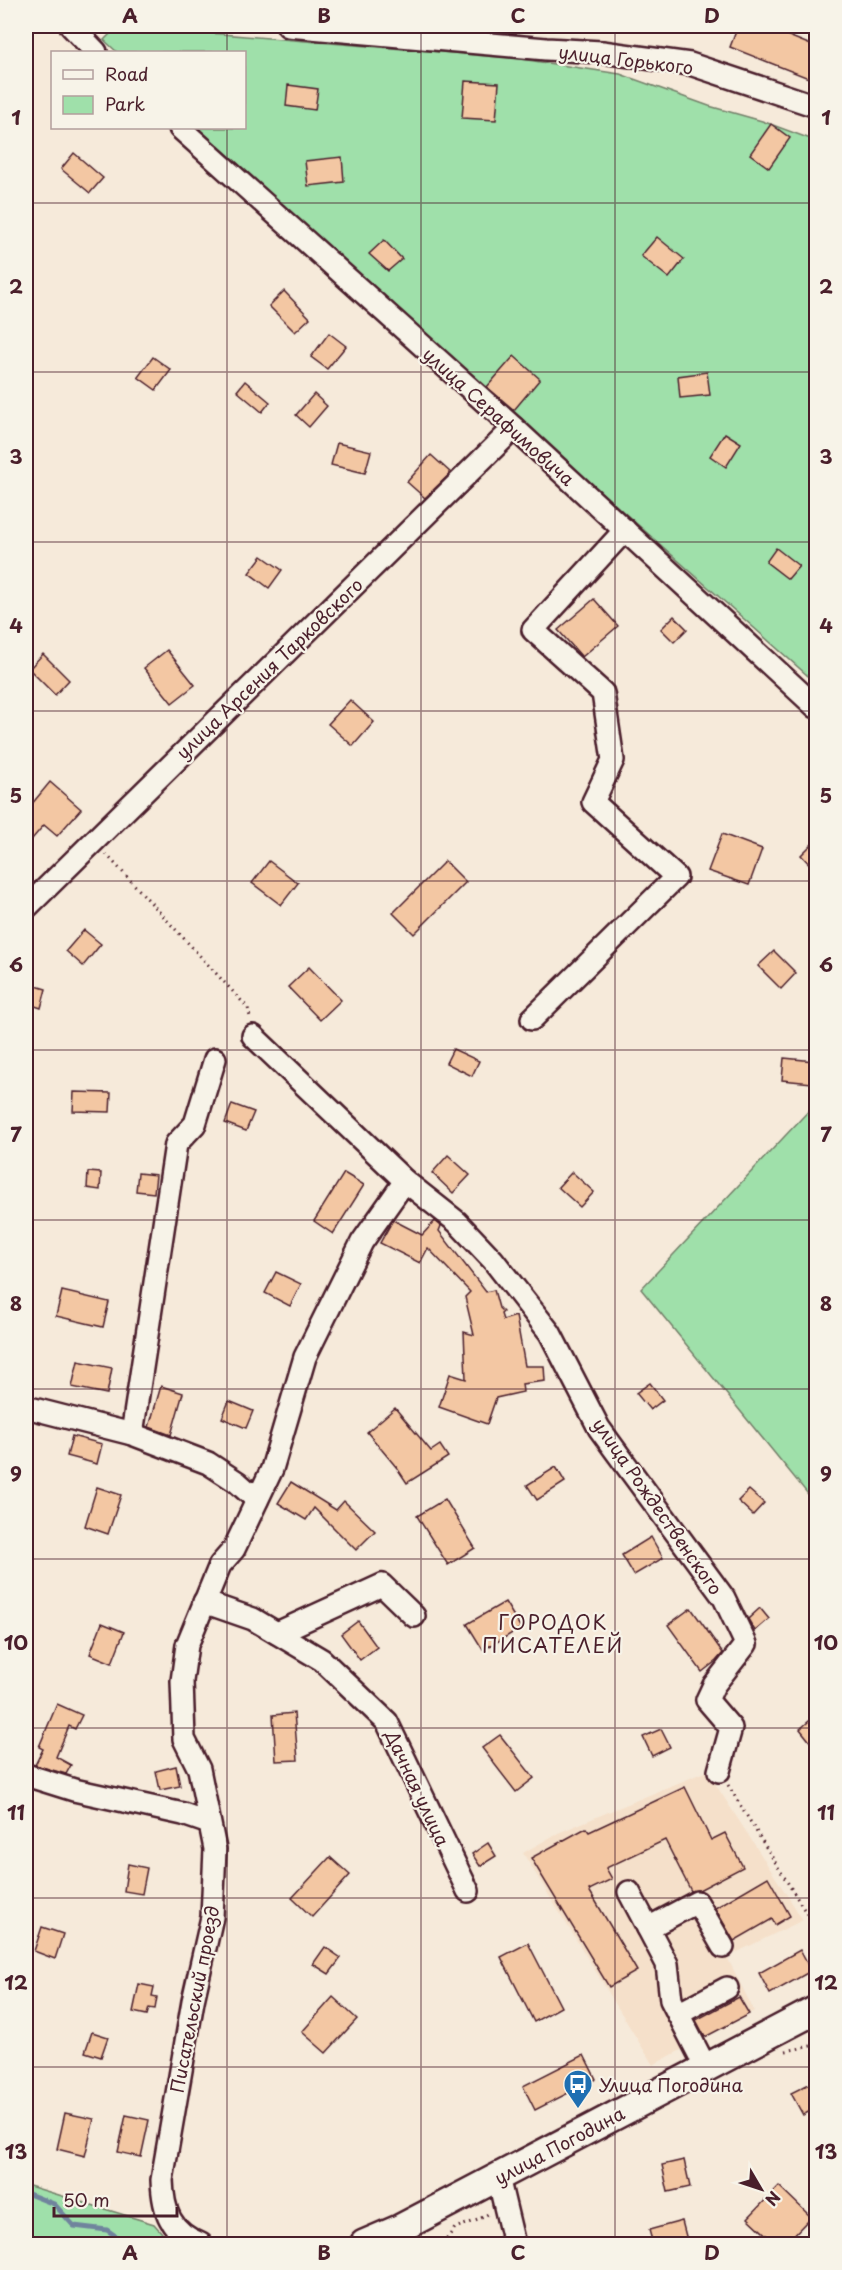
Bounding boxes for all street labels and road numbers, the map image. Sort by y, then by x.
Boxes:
street label: улица Горького [557,37,695,81]
street label: улица Серафимовича [417,340,581,492]
street label: улица Арсения Тарковского [169,571,369,765]
street label: улица Рождественского [587,1412,729,1600]
street label: Дачная улица [379,1725,457,1851]
street label: Писательский проезд [163,1903,225,2095]
street label: улица Погодина [489,2099,630,2191]

